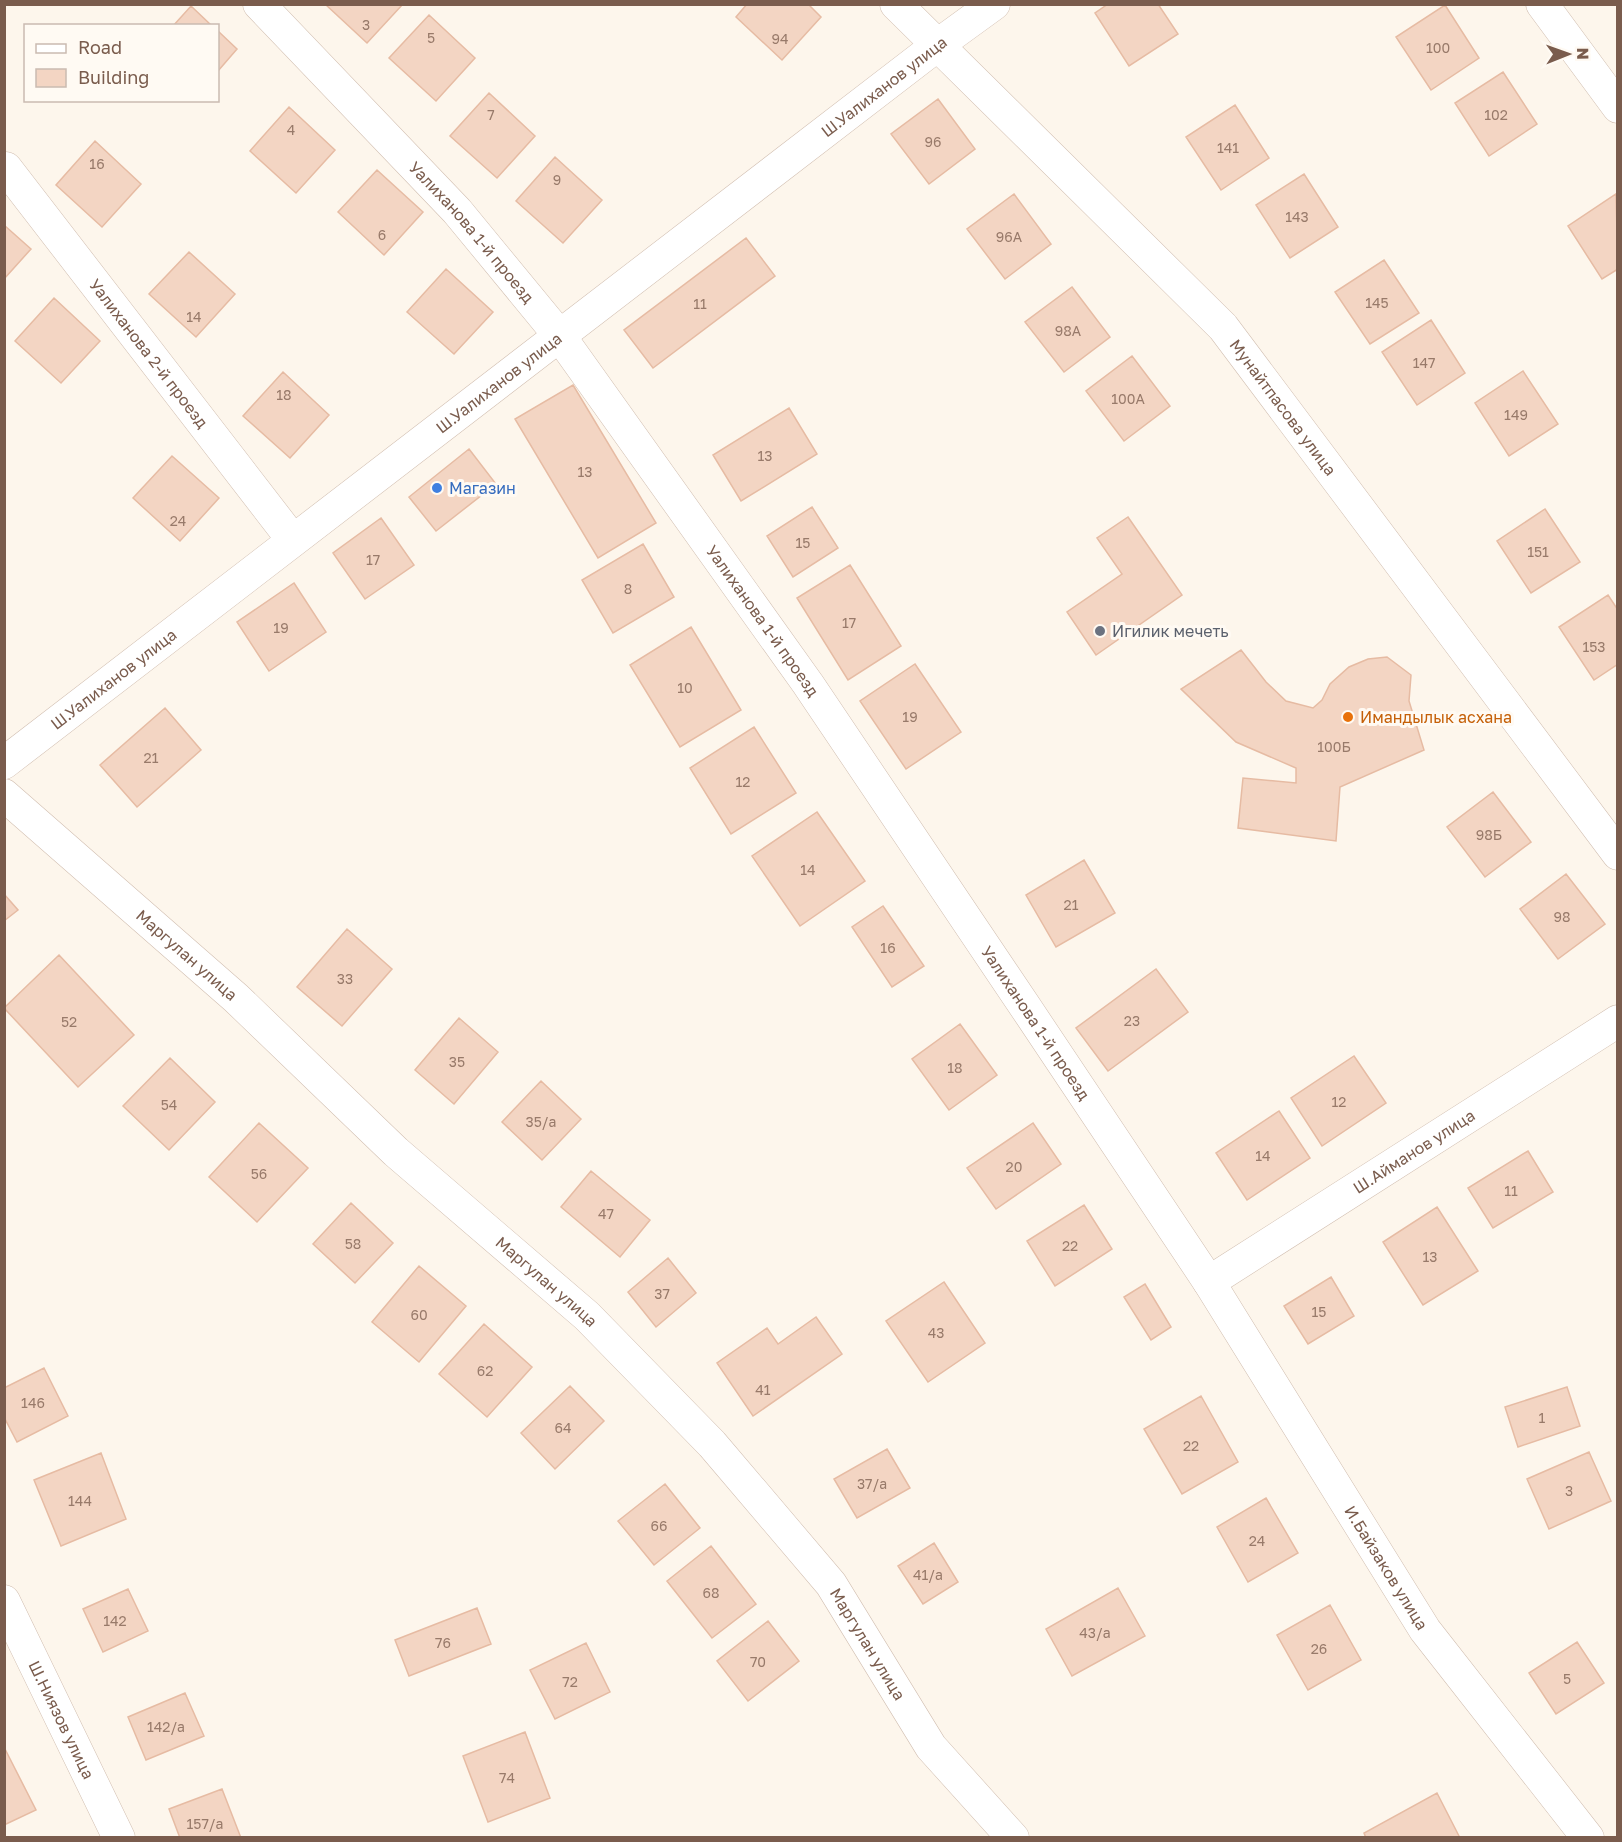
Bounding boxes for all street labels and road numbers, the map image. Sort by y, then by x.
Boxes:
street label: Ш.Уалиханов улица [817,32,951,141]
street label: Уалиханова 1-й проезд [405,157,539,307]
street label: Уалиханова 2-й проезд [85,275,213,432]
street label: Ш.Уалиханов улица [432,328,566,437]
street label: Мунайтпасова улица [1226,335,1341,479]
street label: Уалиханова 1-й проезд [702,541,824,701]
street label: Ш.Уалиханов улица [46,624,180,734]
street label: Маргулан улица [132,905,242,1005]
street label: Уалиханова 1-й проезд [977,942,1095,1104]
street label: Ш.Айманов улица [1349,1105,1479,1198]
street label: Маргулан улица [492,1232,602,1331]
street label: И.Байзаков улица [1340,1502,1432,1633]
street label: Маргулан улица [826,1584,910,1704]
street label: Ш.Ниязов улица [24,1657,99,1782]

